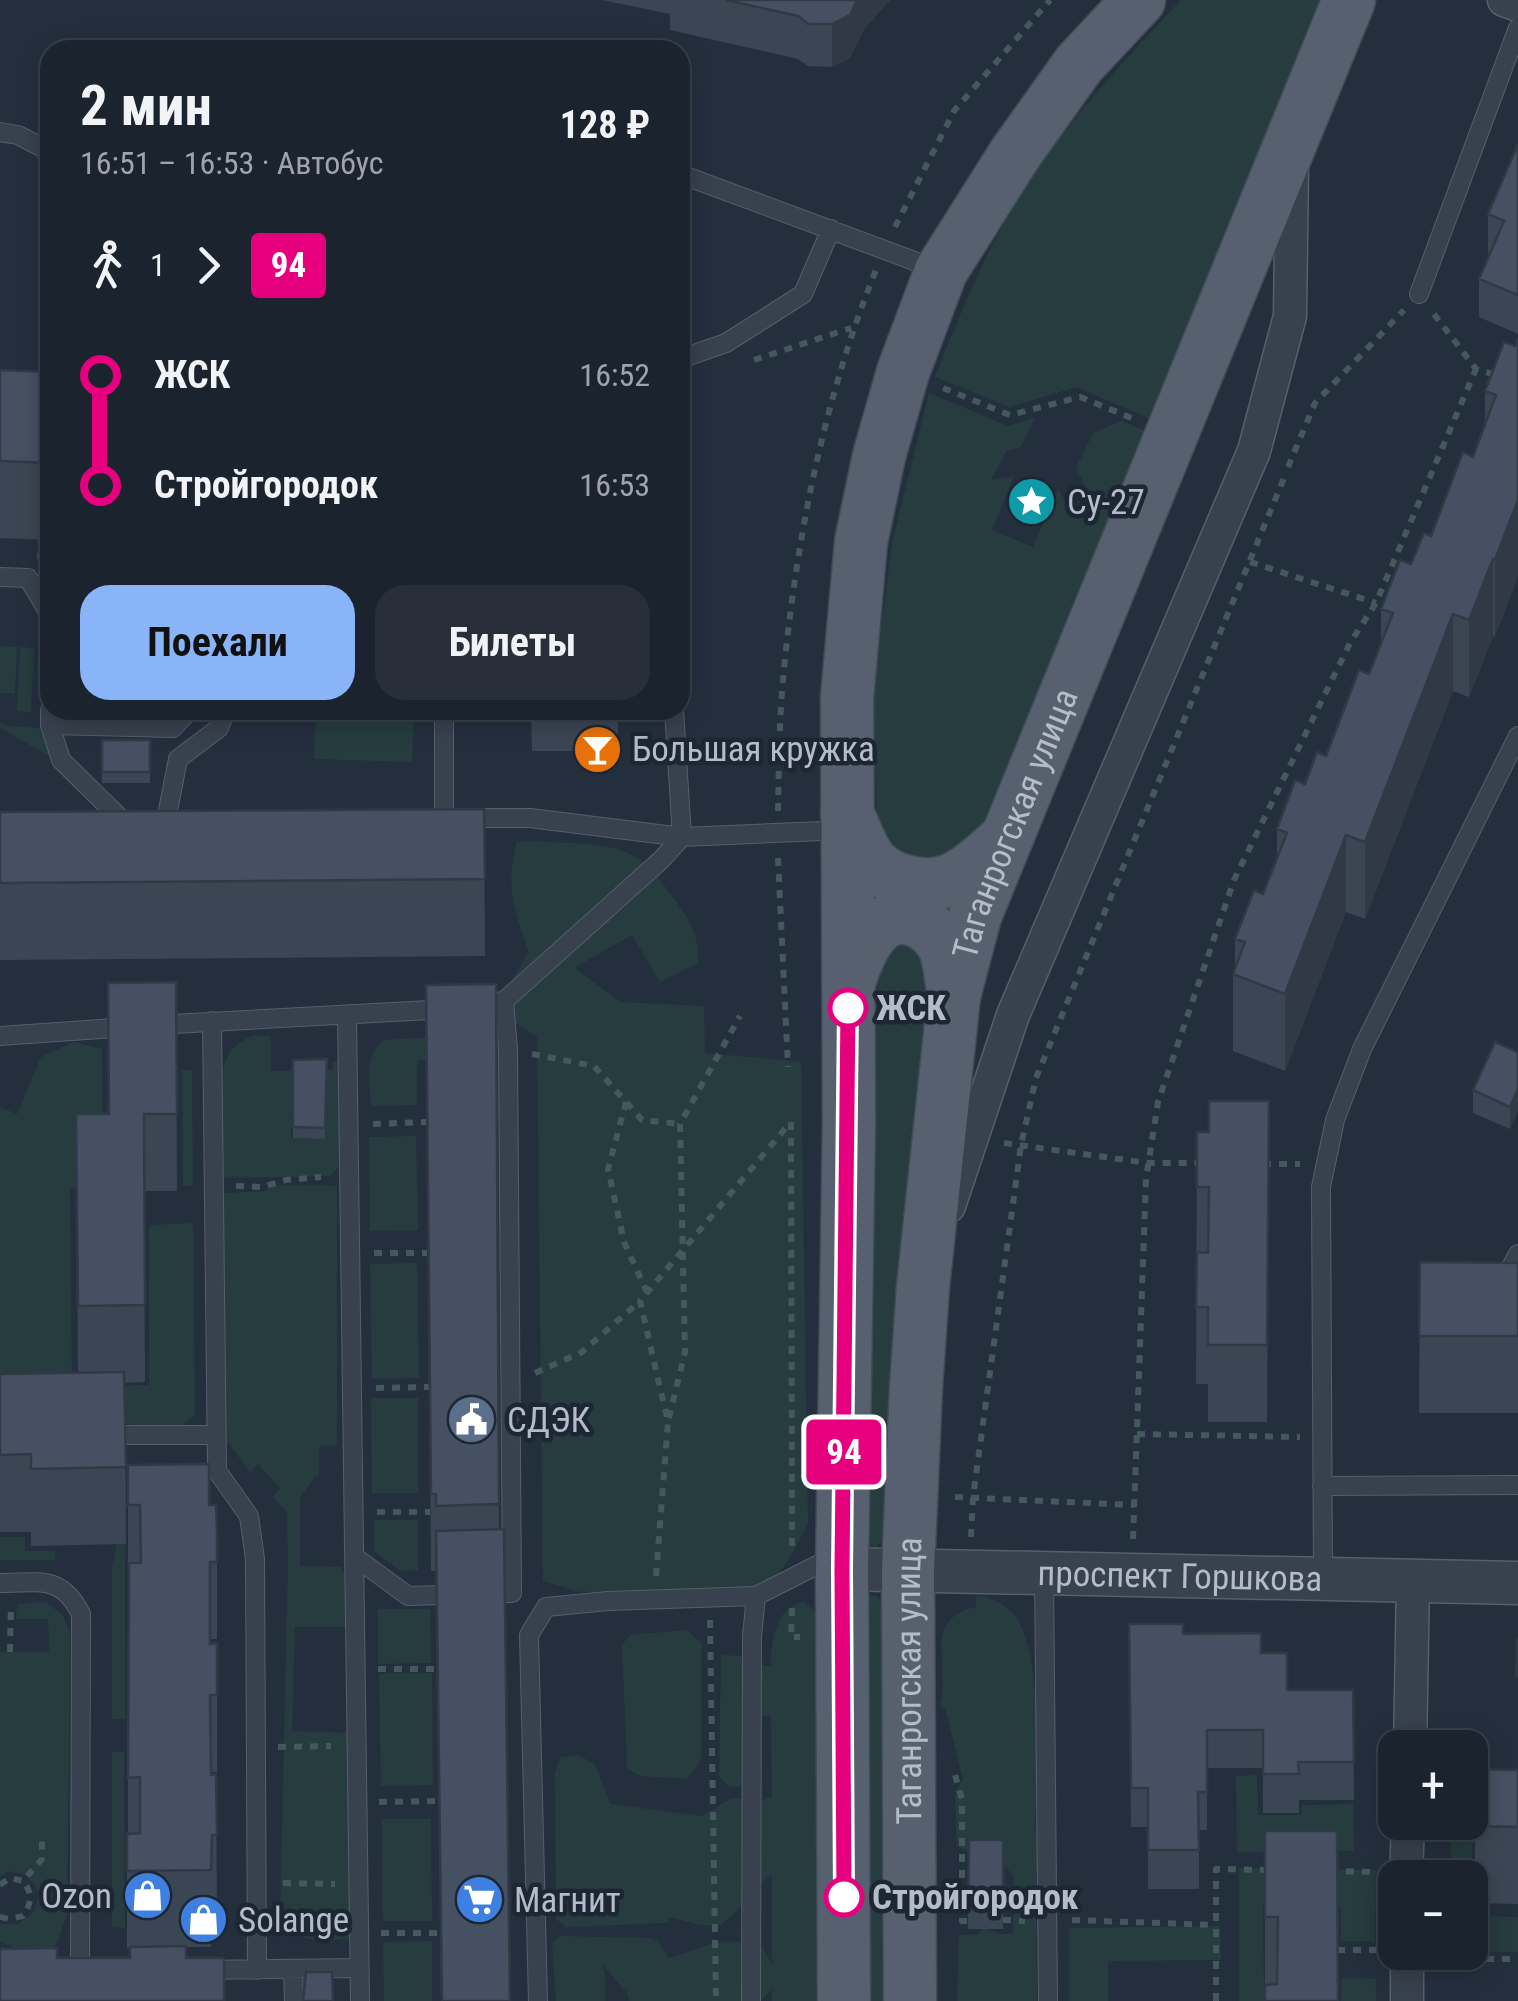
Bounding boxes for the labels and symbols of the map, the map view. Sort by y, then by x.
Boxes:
place icon: Су-27 [1006,476,1058,528]
place label: Су-27 [1067,482,1145,523]
street label: Таганрогская улица [944,682,1086,963]
bar icon: Большая кружка [571,723,623,775]
place label: Большая кружка [632,729,875,770]
place label: ЖСК [876,988,946,1029]
marker: ЖСК [829,989,867,1027]
public building icon: СДЭК [446,1394,498,1446]
place label: СДЭК [507,1400,591,1441]
line badge: 94 [799,1420,889,1484]
street label: Таганрогская улица [887,1536,930,1825]
street label: проспект Горшкова [1037,1553,1323,1599]
shop icon: Ozon [121,1870,173,1922]
supermarket icon: Магнит [453,1874,505,1926]
place label: Ozon [41,1876,112,1917]
place label: Стройгородок [872,1877,1079,1918]
marker: Стройгородок [825,1878,863,1916]
place label: Магнит [514,1880,621,1921]
shop icon: Solange [177,1894,229,1946]
place label: Solange [238,1900,349,1941]

